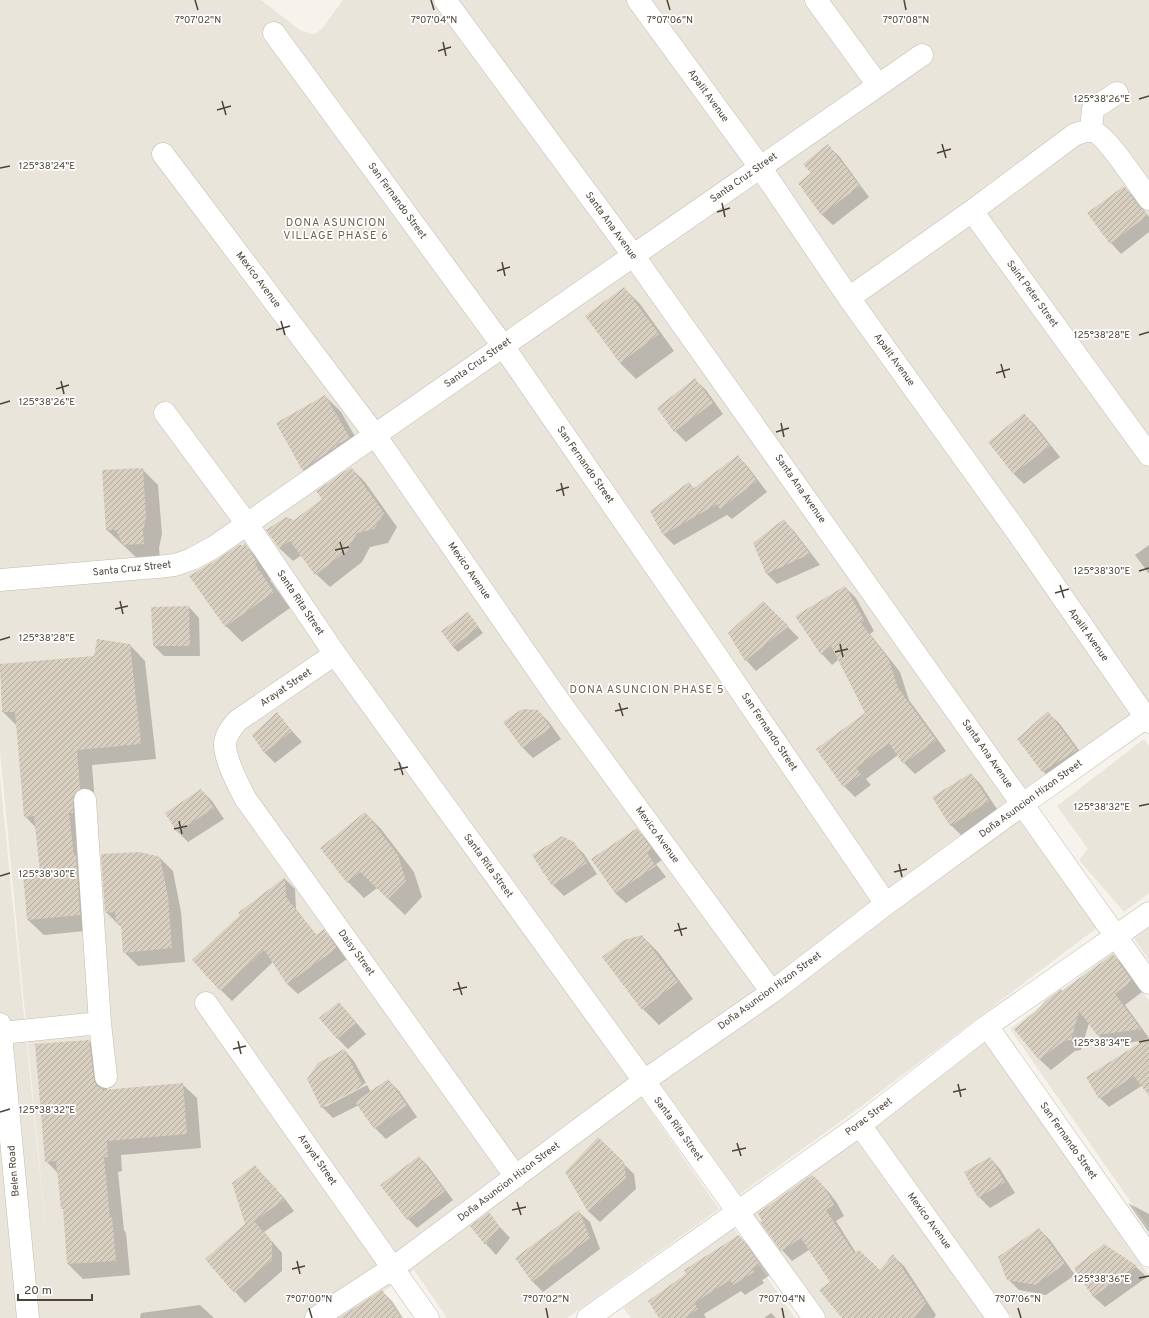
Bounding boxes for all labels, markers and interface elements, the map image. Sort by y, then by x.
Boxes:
text: 7°07'02"N [175,14,221,27]
text: 7°07'04"N [411,14,457,27]
text: 7°07'06"N [647,14,693,27]
text: 7°07'08"N [883,14,929,27]
street label: Apalit Avenue [684,67,732,125]
text: 125°38'26"E [1074,93,1130,106]
street label: Santa Cruz Street [708,150,780,206]
text: 125°38'24"E [19,160,75,173]
street label: San Fernando Street [365,160,429,242]
street label: Santa Ana Avenue [582,189,640,263]
district label: DONA ASUNCION VILLAGE PHASE 6 [283,216,389,243]
street label: Mexico Avenue [233,249,283,311]
street label: Saint Peter Street [1003,258,1061,330]
text: 125°38'28"E [1074,329,1130,342]
street label: Apalit Avenue [870,331,918,389]
street label: Santa Cruz Street [442,335,514,391]
text: 125°38'26"E [19,396,75,409]
street label: San Fernando Street [553,424,617,506]
street label: Santa Ana Avenue [771,452,829,526]
street label: Mexico Avenue [444,540,494,602]
street label: Santa Cruz Street [92,558,172,580]
text: 125°38'30"E [1074,565,1130,578]
street label: Santa Rita Street [273,568,327,638]
street label: Apalit Avenue [1065,606,1111,664]
text: 125°38'28"E [19,632,75,645]
street label: Arayat Street [258,666,315,710]
district label: DONA ASUNCION PHASE 5 [569,683,725,697]
street label: San Fernando Street [738,690,800,774]
street label: Santa Ana Avenue [958,717,1016,791]
street label: Doña Asuncion Hizon Street [977,757,1085,841]
text: 125°38'32"E [1074,801,1130,814]
street label: Mexico Avenue [632,804,682,866]
street label: Santa Rita Street [460,831,516,901]
text: 125°38'30"E [19,868,75,881]
street label: Daisy Street [335,927,377,979]
street label: Doña Asuncion Hizon Street [716,949,824,1033]
text: 125°38'34"E [1074,1037,1130,1050]
street label: Santa Rita Street [650,1094,706,1164]
street label: Porac Street [843,1095,895,1139]
street label: San Fernando Street [1036,1100,1100,1182]
text: 125°38'32"E [19,1104,75,1117]
street label: Arayat Street [295,1132,340,1188]
street label: Doña Asuncion Hizon Street [455,1139,563,1225]
street label: Belen Road [5,1145,23,1197]
street label: Mexico Avenue [904,1190,954,1252]
text: 125°38'36"E [1074,1273,1130,1286]
scale bar [18,1276,92,1302]
text: 20 m [24,1283,52,1299]
text: 7°07'00"N [286,1293,332,1306]
text: 7°07'02"N [523,1293,569,1306]
text: 7°07'04"N [759,1293,805,1306]
text: 7°07'06"N [995,1293,1041,1306]

